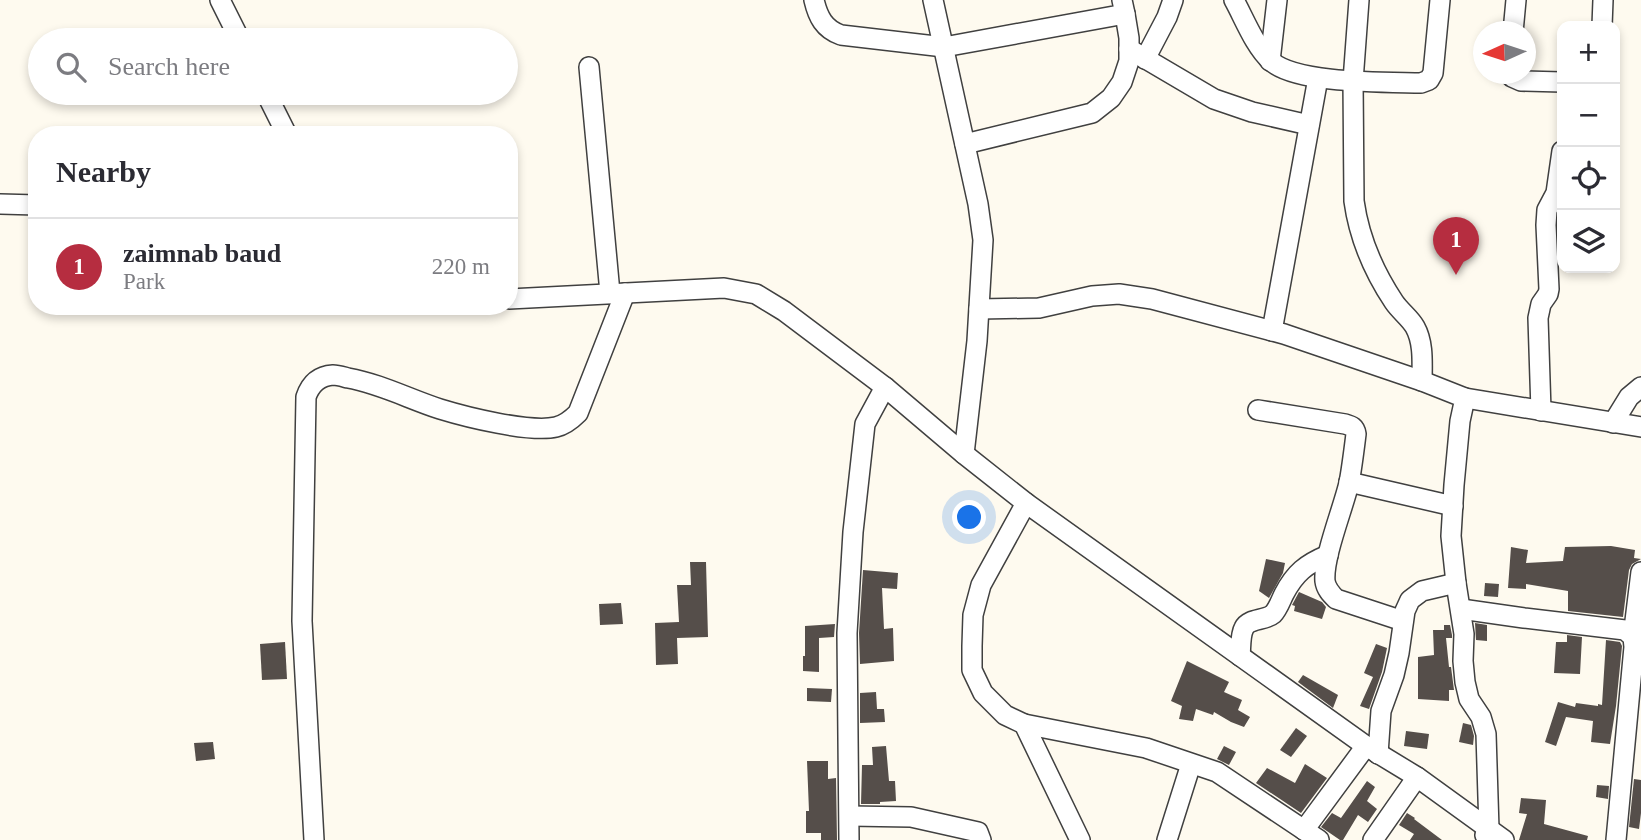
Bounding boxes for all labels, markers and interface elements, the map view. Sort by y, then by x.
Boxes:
north arrow [1473,21,1536,84]
map controls [1557,21,1620,273]
button: + [1557,21,1620,84]
search box [28,28,518,105]
icon: search [52,48,90,86]
text: Search here [108,52,230,81]
button: − [1557,84,1620,147]
button: locate [1557,147,1620,210]
text: Nearby [56,155,151,188]
button: layers [1557,210,1620,273]
pin: 1 [1433,217,1479,275]
text: zaimnab baud [123,239,281,268]
text: 1 [73,254,85,279]
text: 220 m [432,254,490,279]
text: Park [123,269,165,294]
your location [952,500,986,534]

